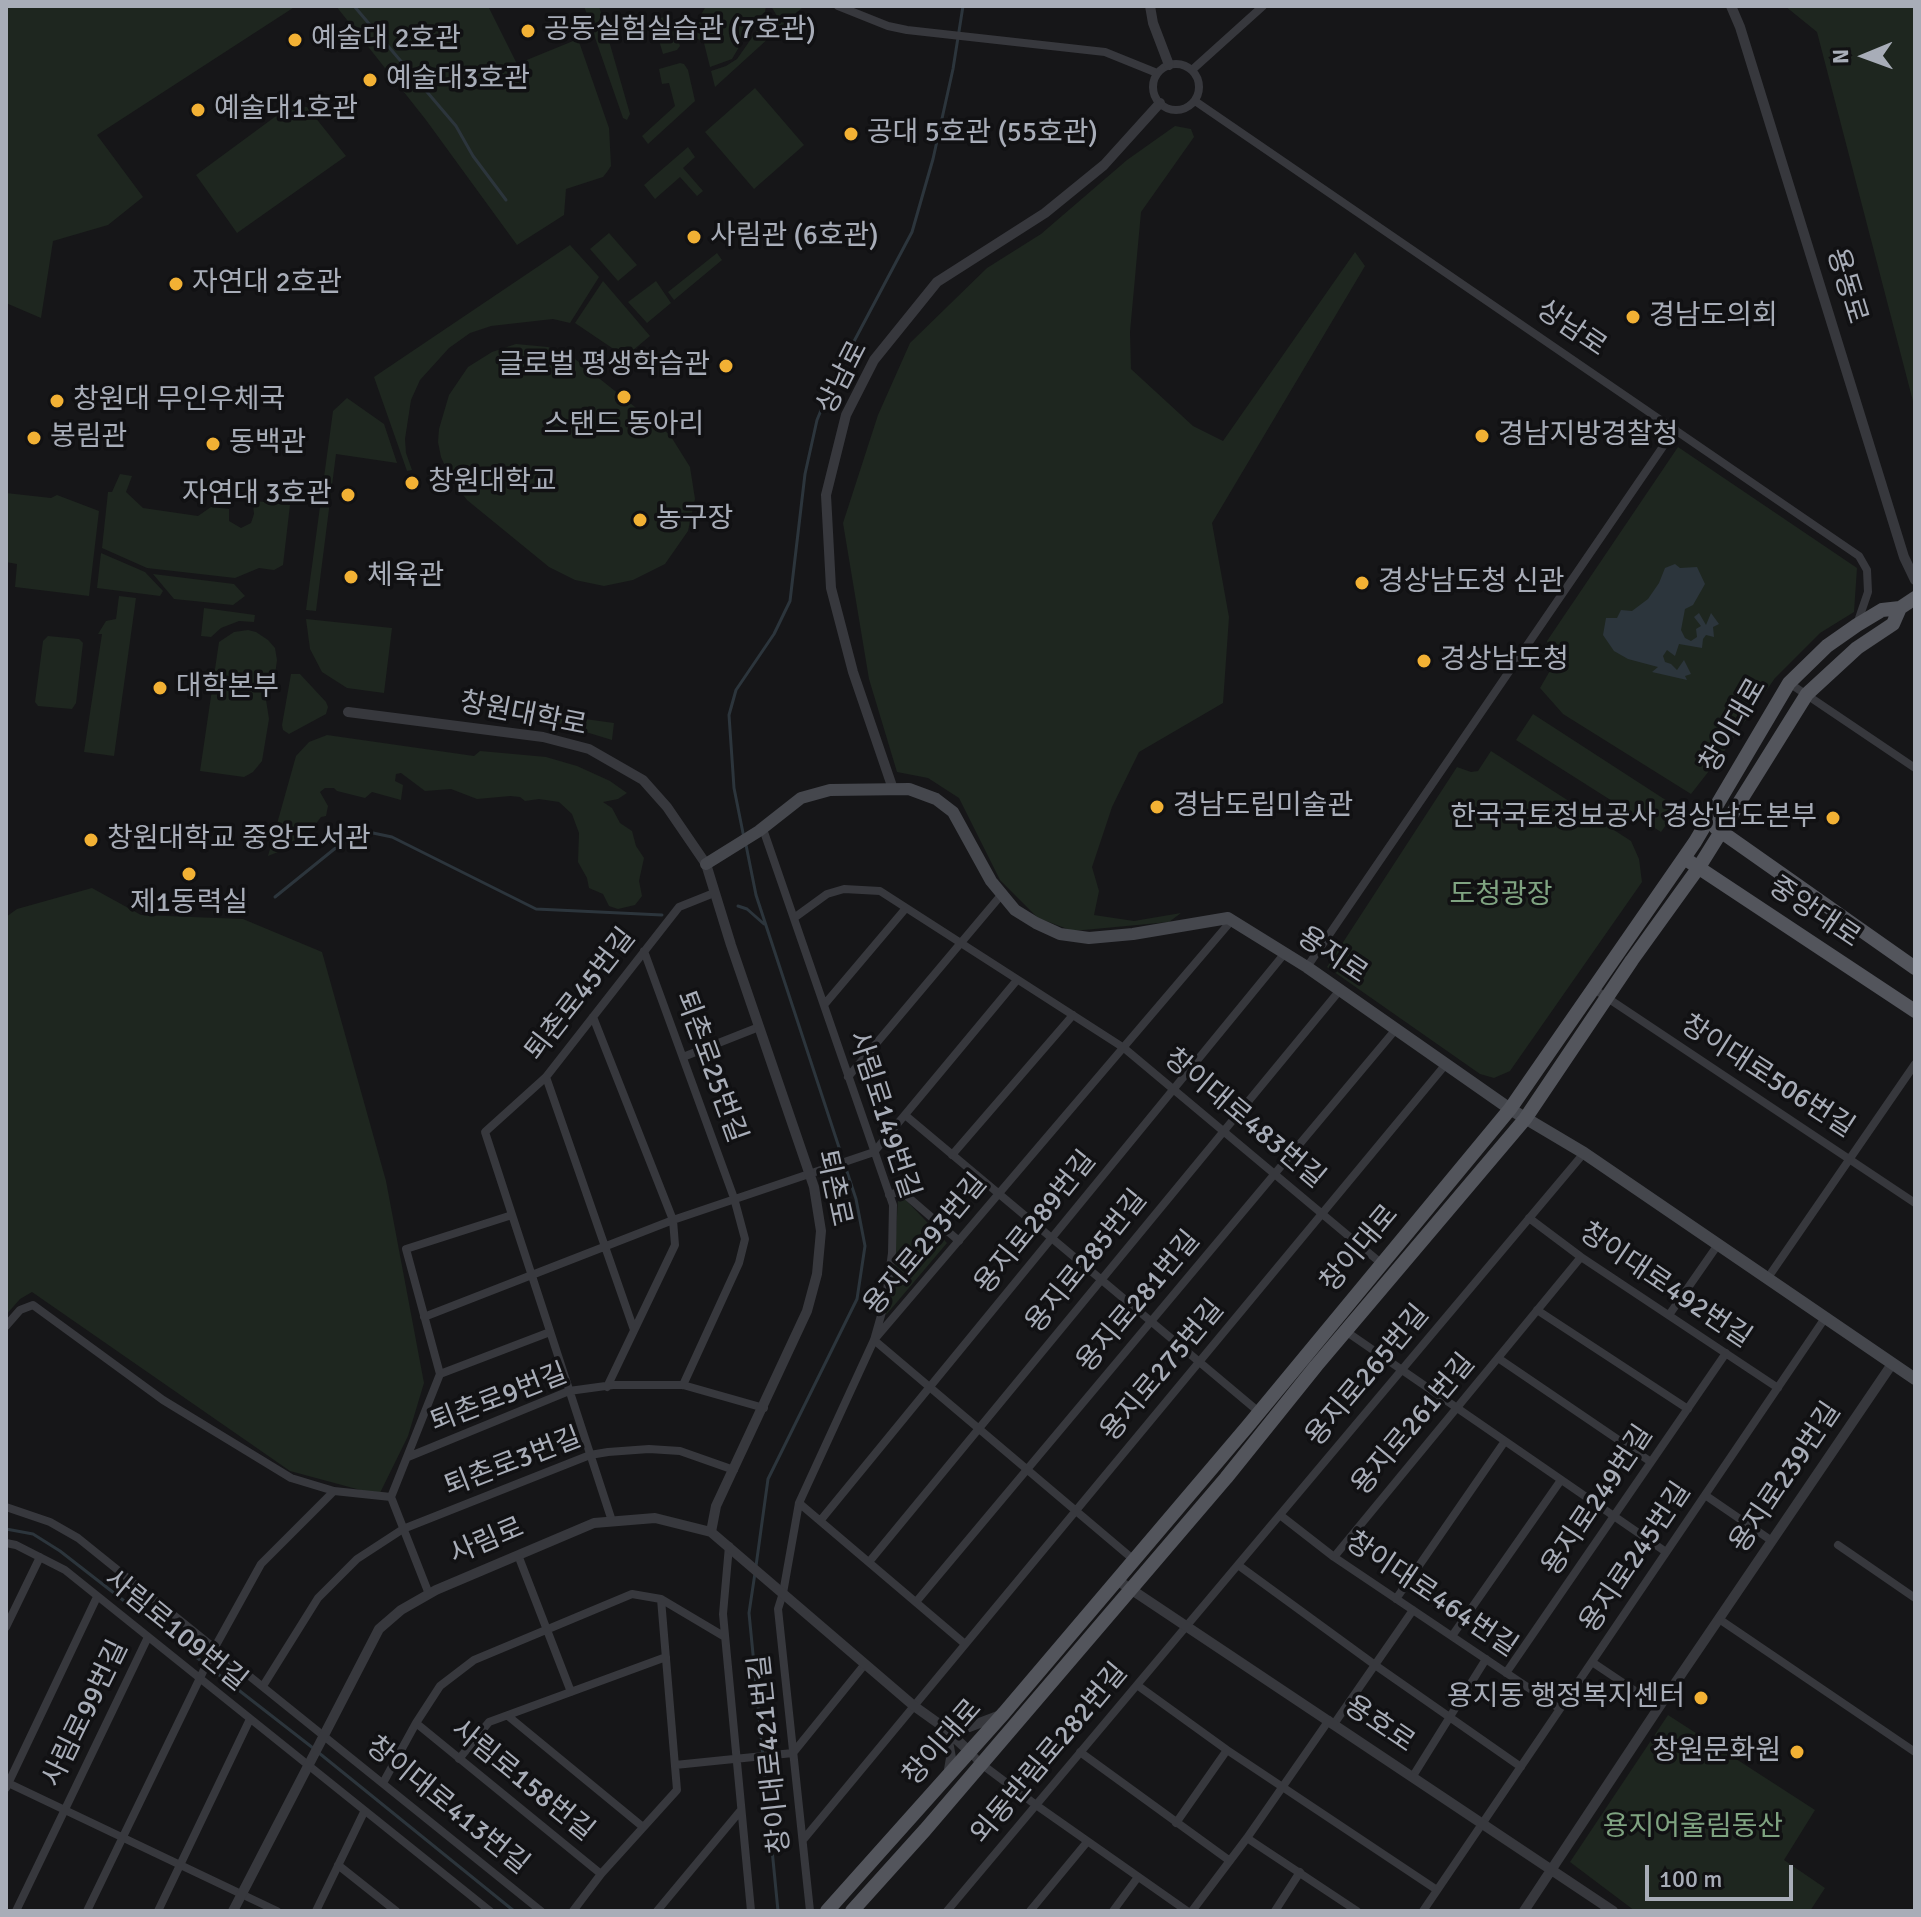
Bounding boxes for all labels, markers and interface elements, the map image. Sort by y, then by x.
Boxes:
place label: 공동실험실습관 (7호관) [544,14,816,48]
north arrow [1825,16,1905,96]
marker: 공동실험실습관 (7호관) [519,22,537,40]
place label: 예술대 2호관 [311,23,461,57]
marker: 예술대 2호관 [286,31,304,49]
text: N [1827,49,1854,64]
place label: 예술대3호관 [386,63,530,97]
marker: 예술대3호관 [361,71,379,89]
place label: 예술대1호관 [214,93,358,127]
marker: 예술대1호관 [189,101,207,119]
place label: 공대 5호관 (55호관) [867,117,1098,151]
marker: 공대 5호관 (55호관) [842,125,860,143]
place label: 사림관 (6호관) [710,220,879,254]
marker: 사림관 (6호관) [685,228,703,246]
street label: 용동로 [1819,244,1873,328]
place label: 자연대 2호관 [192,267,342,301]
marker: 자연대 2호관 [167,275,185,293]
street label: 상남로 [1530,293,1612,365]
place label: 경남도의회 [1649,300,1778,334]
marker: 경남도의회 [1624,308,1642,326]
street label: 상남로 [810,336,876,420]
place label: 글로벌 평생학습관 [498,349,710,383]
marker: 글로벌 평생학습관 [717,357,735,375]
place label: 창원대 무인우체국 [73,384,285,418]
marker: 스탠드 동아리 [615,388,633,406]
marker: 창원대 무인우체국 [48,392,66,410]
place label: 스탠드 동아리 [544,409,704,443]
place label: 경남지방경찰청 [1498,419,1678,453]
place label: 봉림관 [50,421,127,455]
place label: 동백관 [229,427,306,461]
marker: 경남지방경찰청 [1473,427,1491,445]
marker: 봉림관 [25,429,43,447]
marker: 동백관 [204,435,222,453]
place label: 창원대학교 [428,466,557,500]
marker: 창원대학교 [403,474,421,492]
place label: 자연대 3호관 [182,478,332,512]
marker: 자연대 3호관 [339,486,357,504]
place label: 농구장 [656,503,733,537]
marker: 농구장 [631,511,649,529]
place label: 체육관 [367,560,444,594]
place label: 경상남도청 신관 [1378,566,1564,600]
marker: 체육관 [342,568,360,586]
marker: 경상남도청 신관 [1353,574,1371,592]
place label: 경상남도청 [1440,644,1569,678]
marker: 경상남도청 [1415,652,1433,670]
place label: 대학본부 [176,671,279,705]
street label: 창이대로 [1694,673,1774,779]
marker: 대학본부 [151,679,169,697]
street label: 창원대학로 [457,686,589,744]
place label: 경남도립미술관 [1173,790,1353,824]
marker: 경남도립미술관 [1148,798,1166,816]
place label: 한국국토정보공사 경상남도본부 [1450,801,1817,835]
marker: 한국국토정보공사 경상남도본부 [1824,809,1842,827]
place label: 창원대학교 중앙도서관 [107,823,371,857]
marker: 창원대학교 중앙도서관 [82,831,100,849]
marker: 제1동력실 [180,865,198,883]
street label: 중앙대로 [1762,870,1866,956]
park label: 도청광장 [1449,879,1553,913]
place label: 제1동력실 [130,887,248,921]
street label: 용지로 [1291,920,1373,992]
street label: 퇴촌로45번길 [519,922,643,1068]
street label: 퇴촌로25번길 [667,987,753,1147]
street label: 창이대로506번길 [1674,1008,1860,1146]
street label: 사림로149번길 [840,1027,926,1203]
street label: 창이대로483번길 [1157,1042,1331,1196]
street label: 용지로289번길 [968,1145,1104,1301]
street label: 퇴촌로 [809,1147,857,1229]
street label: 용지로293번길 [857,1167,995,1323]
street label: 용지로285번길 [1019,1184,1155,1340]
street label: 창이대로 [1314,1199,1406,1299]
street label: 창이대로492번길 [1573,1216,1757,1356]
street label: 용지로281번길 [1070,1224,1208,1380]
street label: 용지로275번길 [1094,1293,1232,1449]
street label: 용지로265번길 [1299,1298,1437,1454]
street label: 용지로261번길 [1345,1347,1483,1503]
street label: 퇴촌로9번길 [426,1358,572,1440]
street label: 용지로239번길 [1723,1396,1849,1560]
street label: 용지로249번길 [1535,1419,1661,1583]
street label: 퇴촌로3번길 [440,1422,586,1504]
street label: 용지로245번길 [1573,1476,1699,1640]
street label: 사림로 [445,1511,529,1573]
street label: 창이대로464번길 [1339,1525,1523,1665]
street label: 사림로109번길 [97,1563,253,1699]
street label: 사림로99번길 [36,1635,136,1793]
street label: 창이대로421번길 [744,1653,798,1855]
street label: 외동반림로282번길 [965,1657,1135,1851]
place label: 용지동 행정복지센터 [1447,1681,1685,1715]
street label: 용호로 [1338,1689,1420,1761]
marker: 용지동 행정복지센터 [1692,1689,1710,1707]
street label: 창이대로 [897,1693,989,1793]
street label: 사림로158번길 [444,1713,600,1849]
street label: 창이대로413번길 [359,1730,535,1882]
place label: 창원문화원 [1652,1735,1781,1769]
marker: 창원문화원 [1788,1743,1806,1761]
park label: 용지어울림동산 [1603,1811,1783,1845]
scale bar [1649,1849,1797,1899]
text: 100 m [1659,1864,1722,1894]

